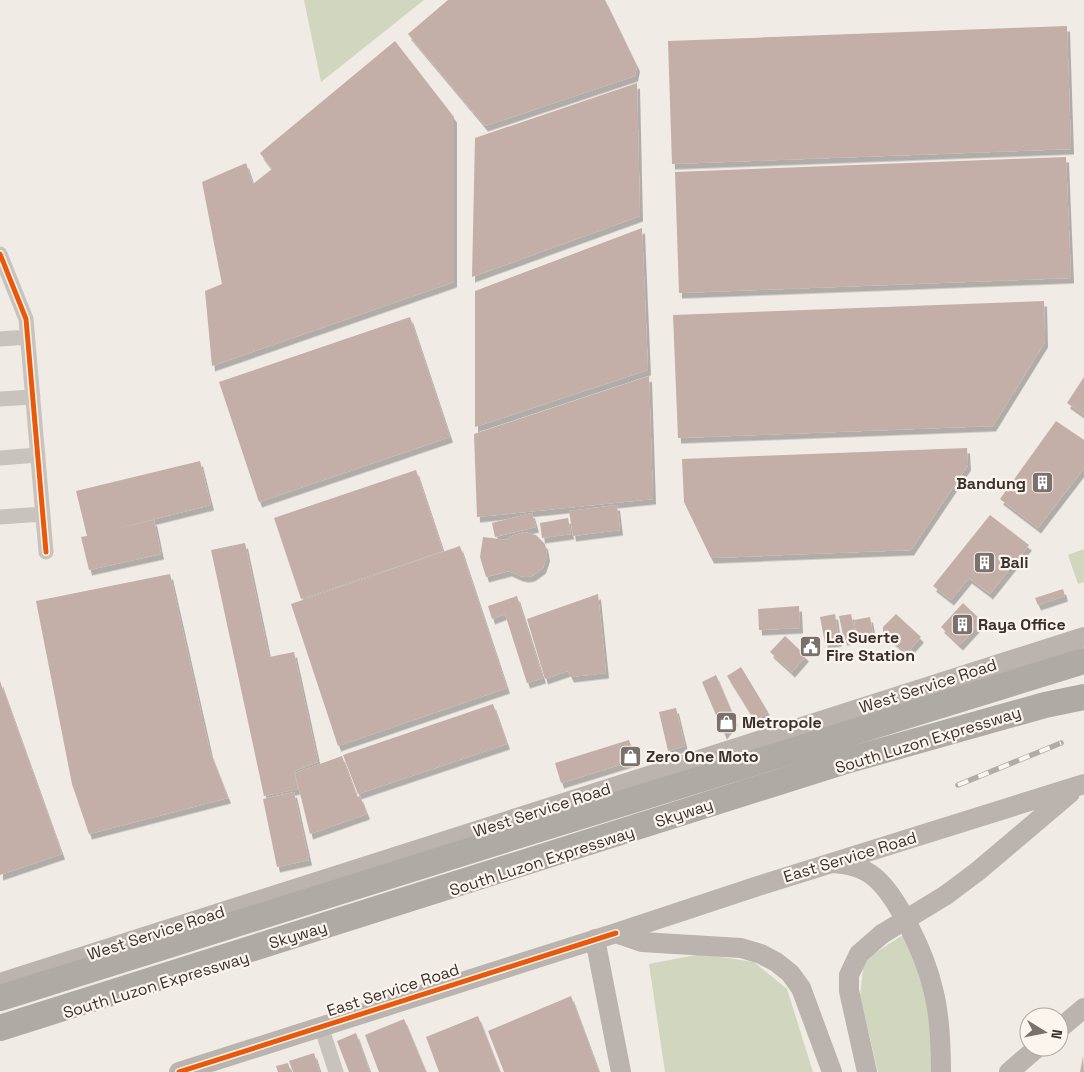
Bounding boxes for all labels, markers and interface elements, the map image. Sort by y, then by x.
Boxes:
building icon: Bandung [1030,471,1054,495]
place label: Bandung [956,473,1026,494]
building icon: Bali [972,550,996,574]
place label: Bali [1000,552,1028,573]
building icon: Raya Office [950,612,974,636]
place label: Raya Office [978,614,1066,635]
place label: La Suerte Fire Station [826,627,915,666]
public building icon: La Suerte Fire Station [798,634,822,658]
street label: West Service Road [857,654,999,718]
street label: South Luzon Expressway [833,702,1023,778]
shop icon: Metropole [714,710,738,734]
place label: Metropole [742,712,822,733]
shop icon: Zero One Moto [618,744,642,768]
place label: Zero One Moto [646,746,759,767]
street label: West Service Road [471,778,613,842]
street label: Skyway [652,794,716,832]
street label: South Luzon Expressway [447,821,637,901]
street label: East Service Road [781,827,919,887]
street label: West Service Road [85,901,227,965]
street label: Skyway [266,916,330,954]
street label: South Luzon Expressway [61,947,251,1023]
street label: East Service Road [324,959,462,1021]
north arrow [1019,1007,1069,1057]
text: N [1047,1028,1066,1040]

